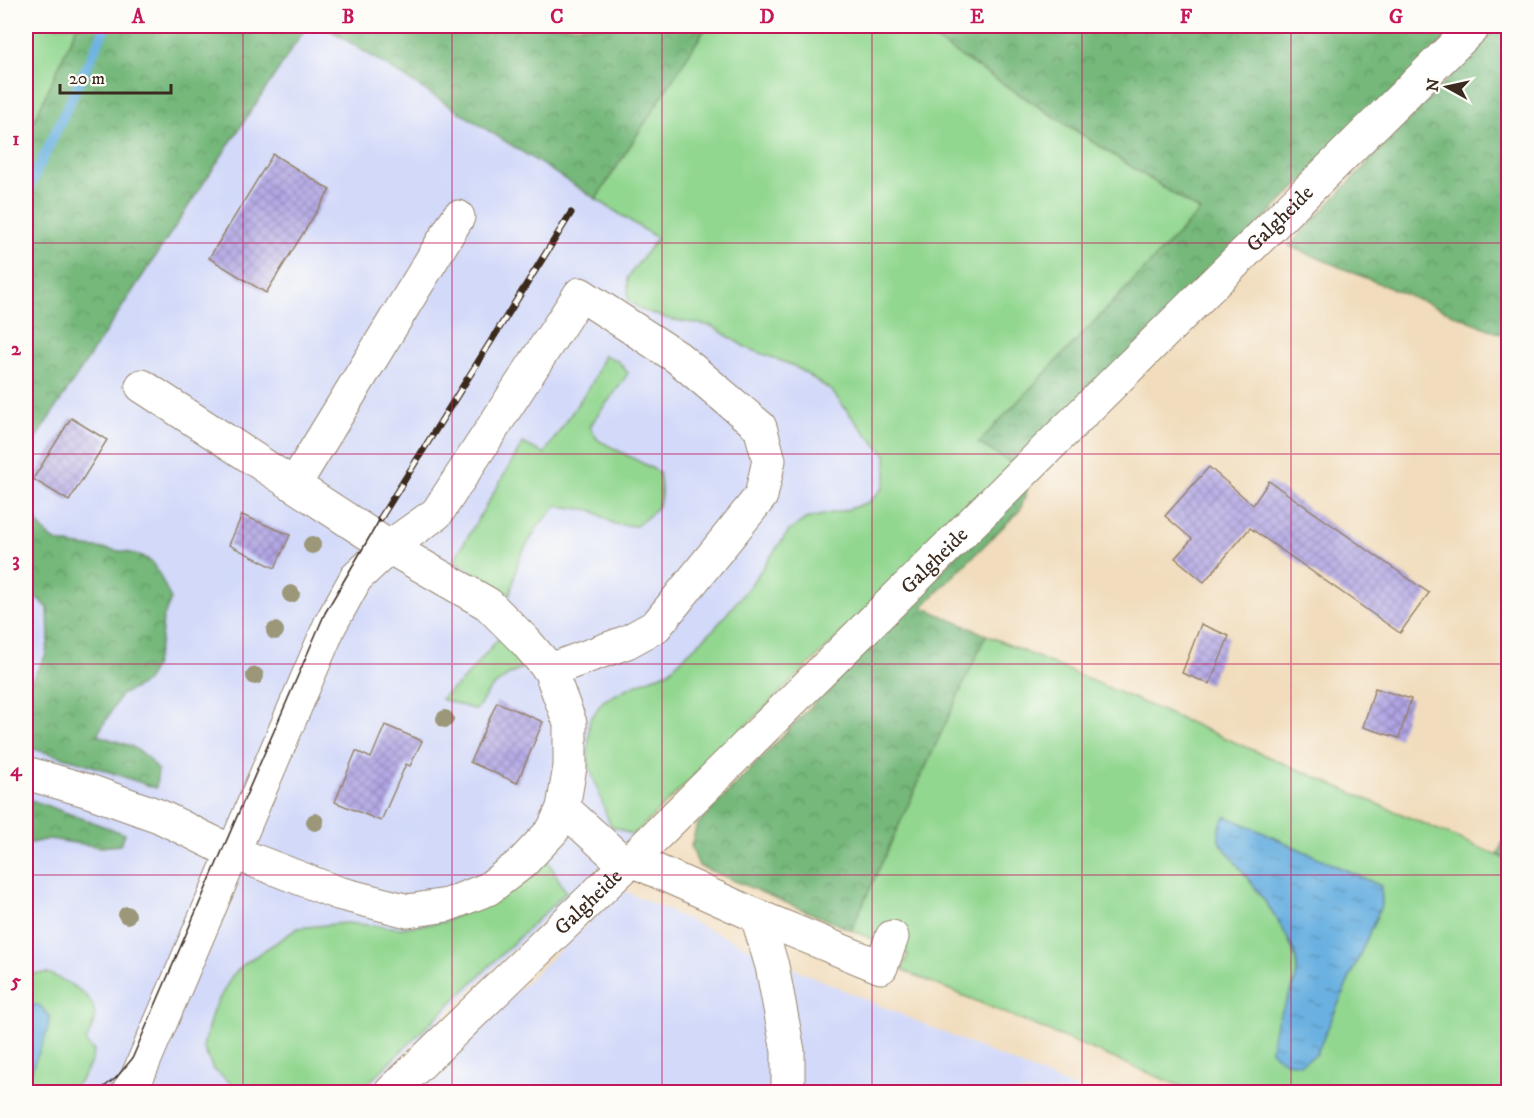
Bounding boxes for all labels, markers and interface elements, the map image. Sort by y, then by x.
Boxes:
text: A [131,5,146,30]
text: B [342,5,354,30]
text: C [550,5,564,30]
text: D [760,5,775,30]
text: E [970,5,984,30]
text: F [1180,5,1193,30]
text: G [1389,5,1403,30]
scale bar [60,57,171,95]
north arrow [1417,57,1477,117]
text: 20 m [69,68,105,90]
text: N [1422,77,1444,93]
text: 1 [12,127,20,152]
street label: Galgheide [1241,180,1320,258]
text: 2 [11,337,22,362]
street label: Galgheide [896,522,974,600]
text: 3 [12,548,20,573]
text: 4 [10,758,23,783]
street label: Galgheide [549,863,628,941]
text: 5 [10,969,21,994]

